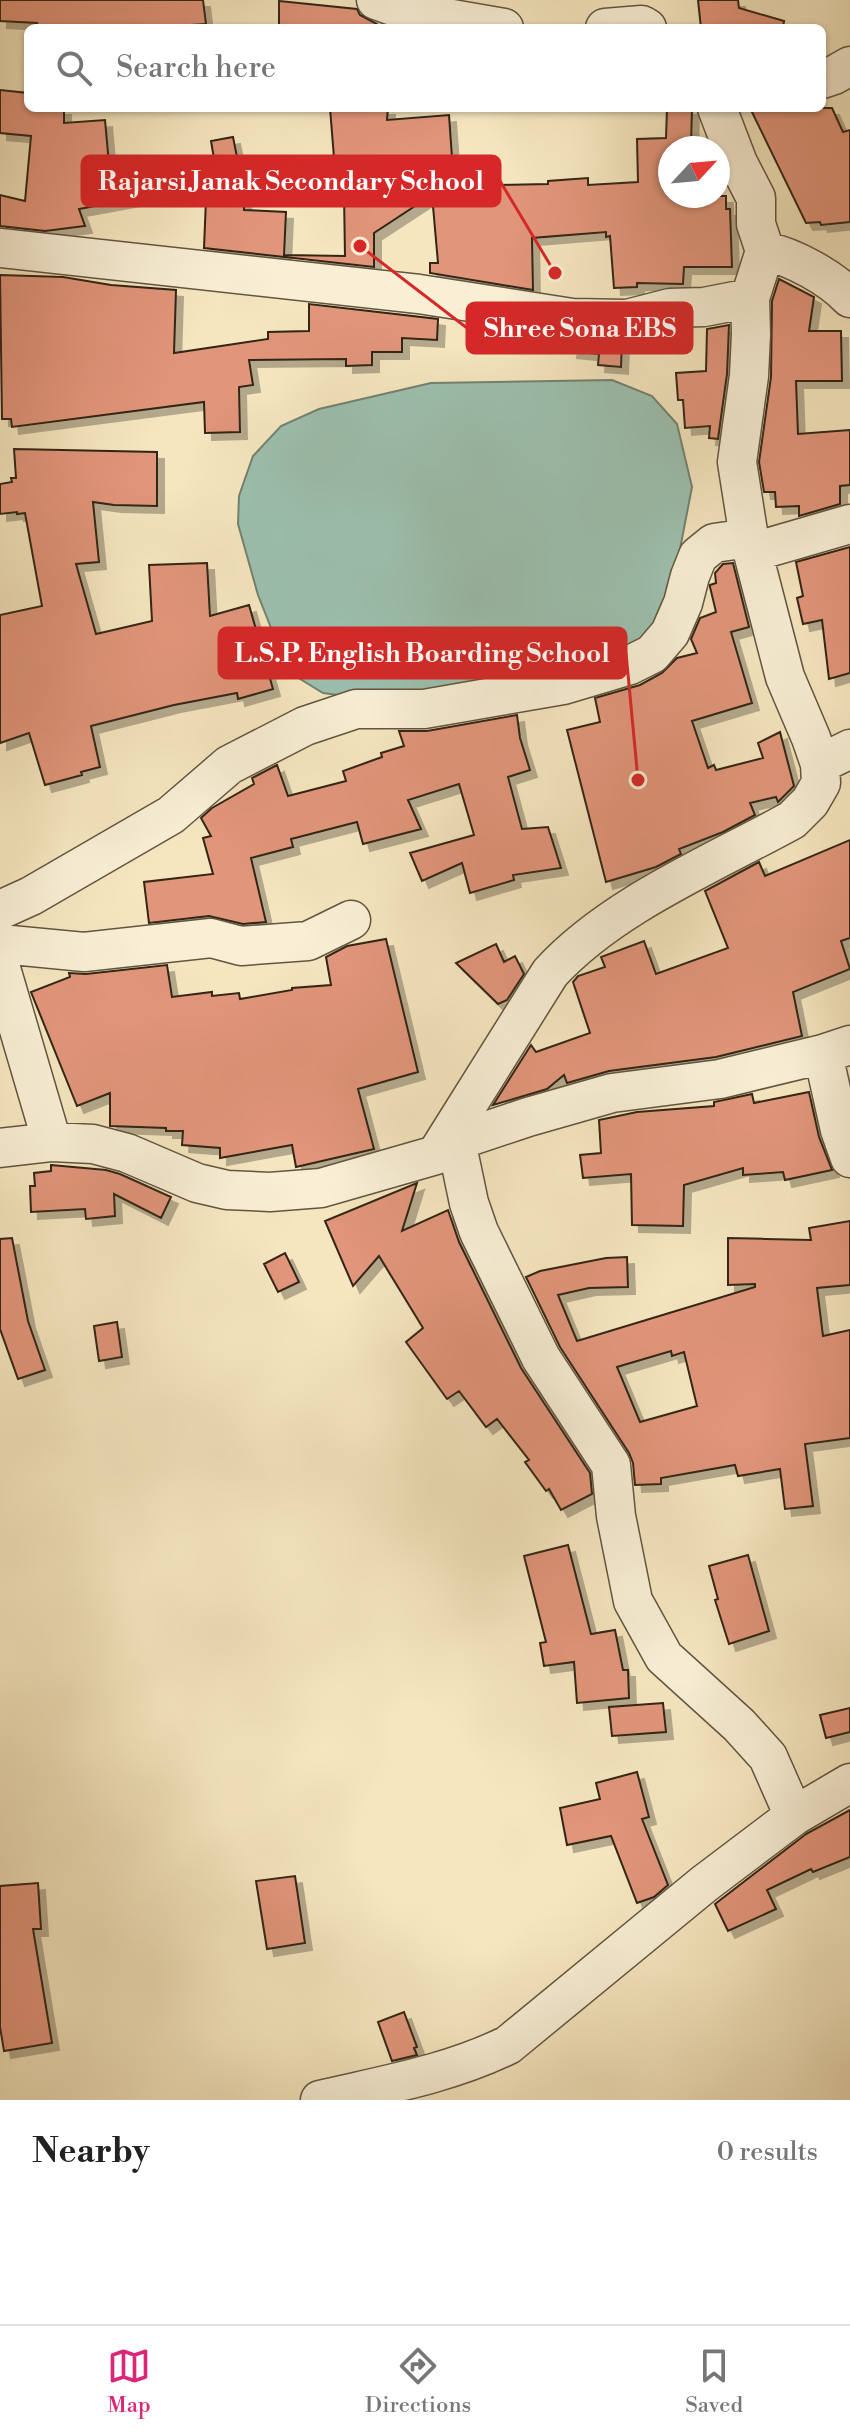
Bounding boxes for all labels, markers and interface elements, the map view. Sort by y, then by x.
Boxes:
search box [24,24,826,112]
icon: search [52,46,96,90]
text: Search here [116,49,276,87]
north arrow [658,136,730,208]
callout: Rajarsi Janak Secondary School [82,156,500,206]
text: Rajarsi Janak Secondary School [98,166,484,198]
callout: Shree Sona EBS [467,303,692,353]
text: Shree Sona EBS [484,313,677,345]
callout: L.S.P. English Boarding School [219,628,626,678]
text: L.S.P. English Boarding School [234,638,610,670]
text: Nearby [32,2131,150,2173]
text: 0 results [717,2136,818,2168]
tab: Map [107,2344,151,2419]
tab: Directions [365,2344,471,2419]
tab: Saved [685,2344,743,2419]

